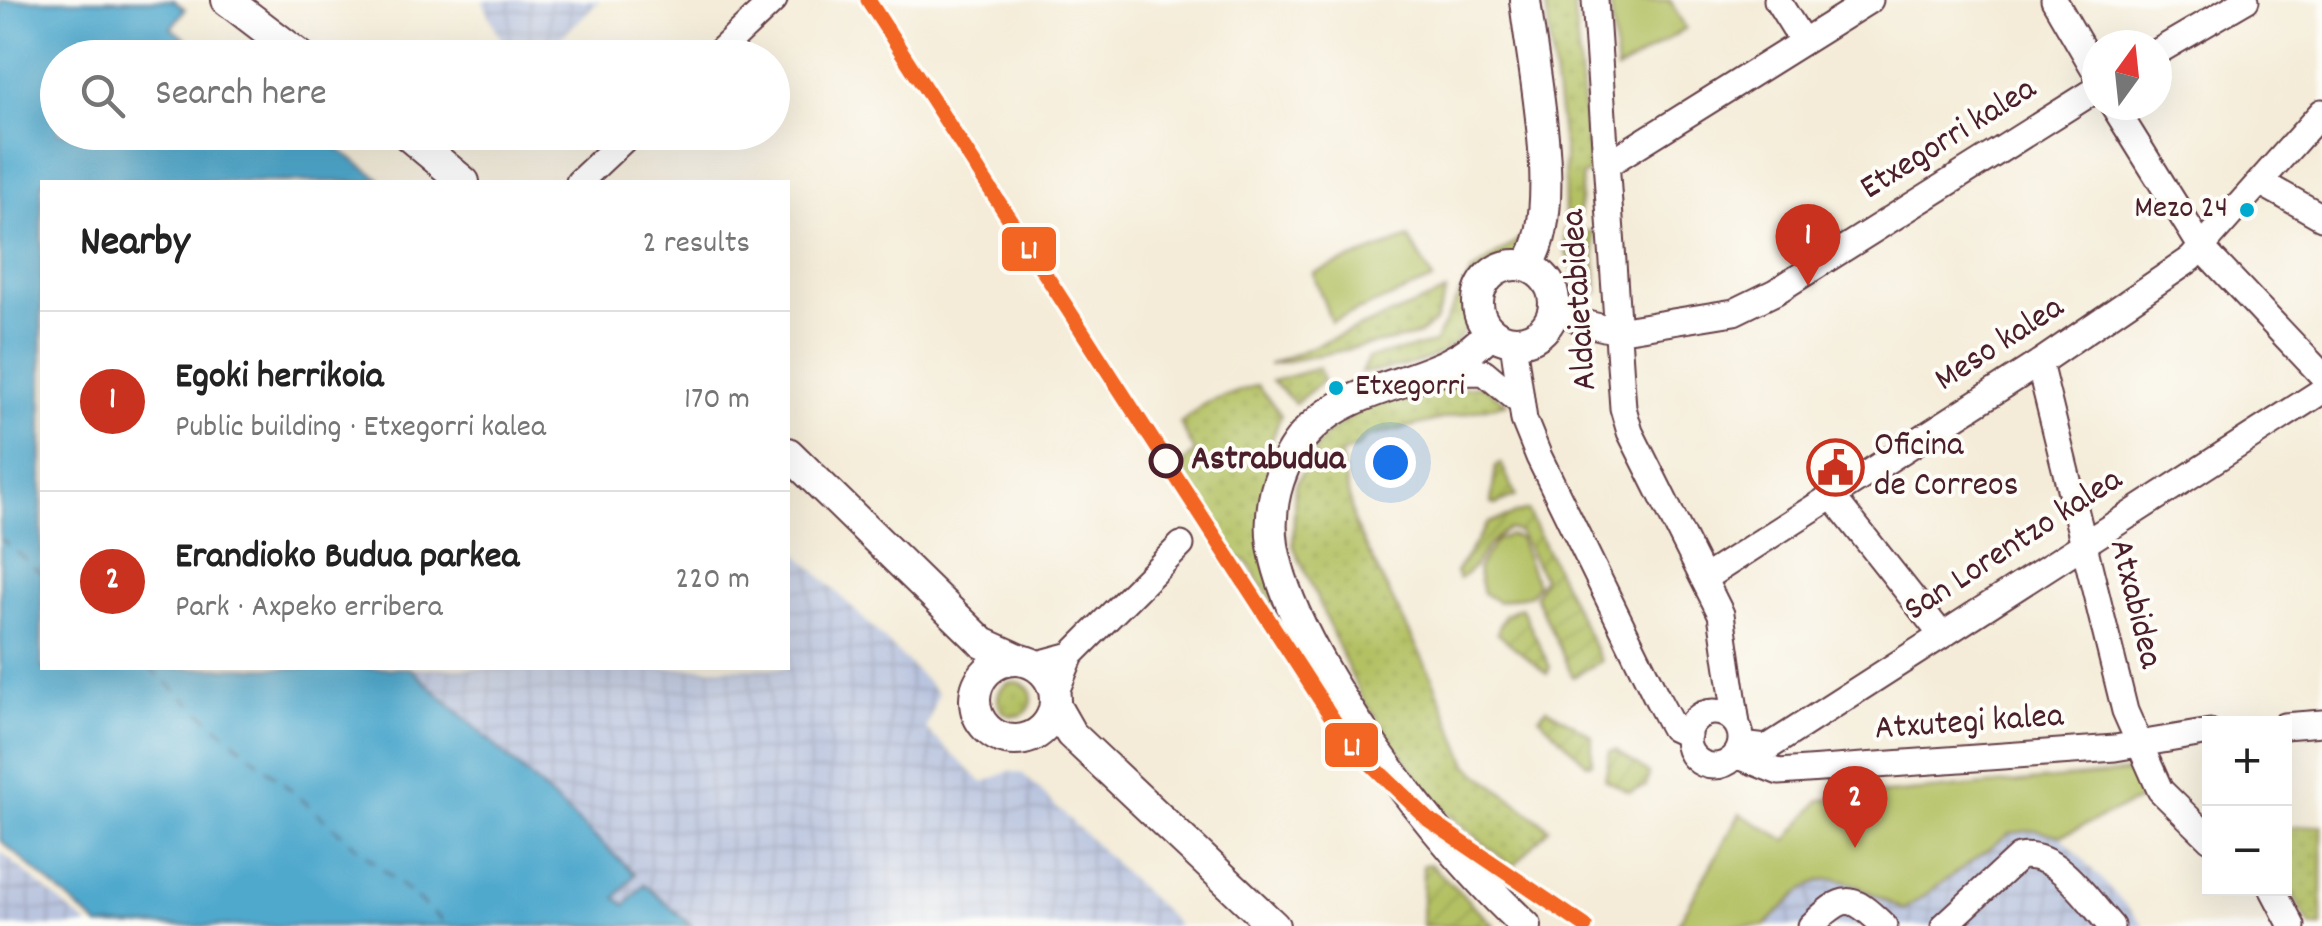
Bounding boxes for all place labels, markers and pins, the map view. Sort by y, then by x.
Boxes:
place label: Mezo 24 [2134,187,2228,233]
marker: Mezo 24 [2237,200,2257,220]
pin: 1 [1776,204,1840,286]
place label: Etxegorri [1355,365,1465,411]
marker: Etxegorri [1326,378,1346,398]
place label: Oficina de Correos [1874,422,2018,512]
place label: Astrabudua [1191,436,1347,486]
public building icon: Oficina de Correos [1805,437,1865,497]
marker: Astrabudua [1150,445,1182,477]
pin: 2 [1822,766,1888,848]

